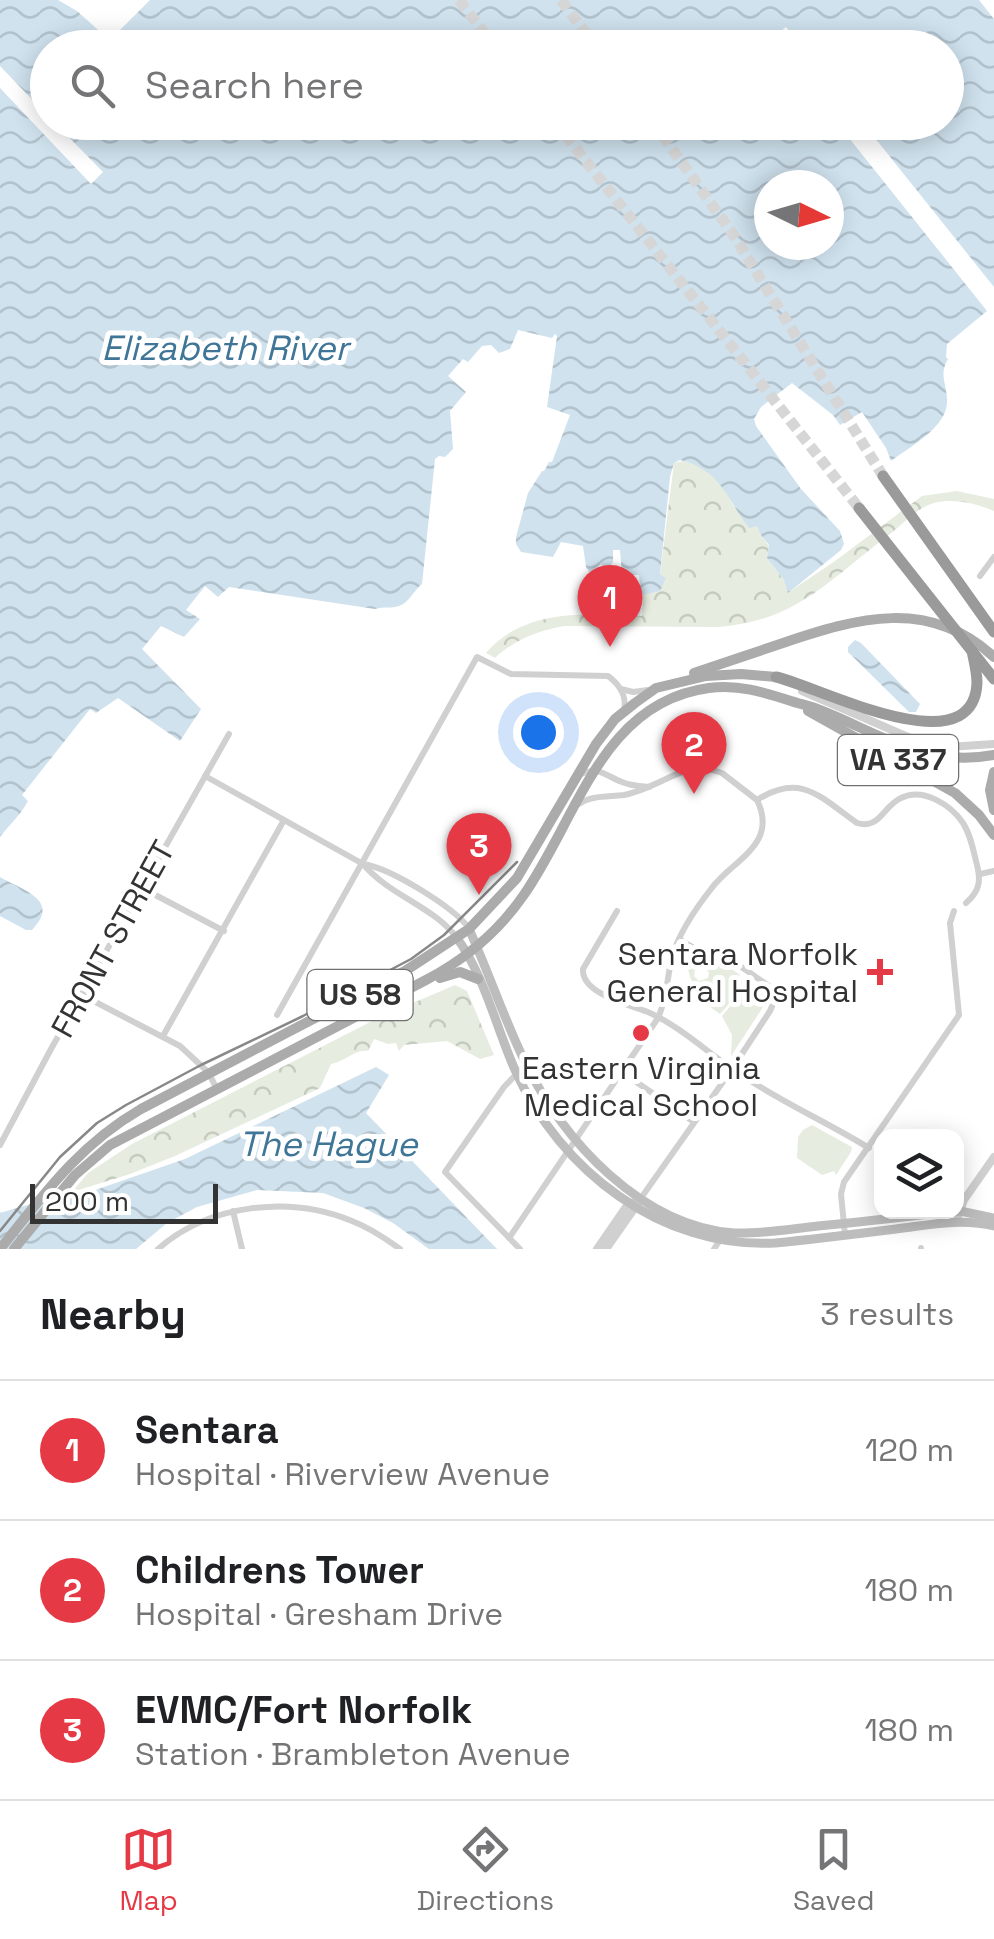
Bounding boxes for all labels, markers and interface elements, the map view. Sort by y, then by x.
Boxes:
search box [30,30,964,140]
icon: search [65,58,120,113]
text: Search here [145,61,364,109]
north arrow [754,170,844,260]
water label: Elizabeth River [102,326,352,370]
pin: 1 [578,564,642,647]
your location [513,707,564,758]
pin: 2 [662,712,726,794]
road number: VA 337 [838,735,958,785]
pin: 3 [446,812,512,895]
street label: FRONT STREET [42,834,184,1044]
place label: Sentara Norfolk General Hospital [606,934,858,1011]
marker: Sentara Norfolk General Hospital [867,959,893,985]
road number: US 58 [308,970,412,1020]
marker: Eastern Virginia Medical School [630,1022,652,1044]
place label: Eastern Virginia Medical School [522,1048,760,1125]
water label: The Hague [239,1122,419,1166]
map controls [874,1129,964,1219]
button: layers [874,1129,964,1219]
scale bar [30,1179,218,1224]
text: 200 m [45,1183,129,1219]
text: Nearby [40,1288,186,1341]
text: 3 results [820,1294,954,1334]
text: Sentara [135,1406,279,1454]
text: 1 [65,1430,80,1470]
text: 120 m [865,1430,954,1470]
text: Hospital · Riverview Avenue [135,1454,550,1494]
text: Childrens Tower [135,1546,424,1594]
text: 2 [63,1570,82,1610]
text: 180 m [864,1570,954,1610]
text: Hospital · Gresham Drive [135,1594,503,1634]
text: EVMC/Fort Norfolk [135,1686,472,1734]
text: 3 [63,1710,82,1750]
text: 180 m [864,1710,954,1750]
text: Station · Brambleton Avenue [135,1734,571,1774]
tab: Map [119,1822,178,1918]
tab: Directions [417,1822,554,1918]
tab: Saved [793,1822,875,1918]

